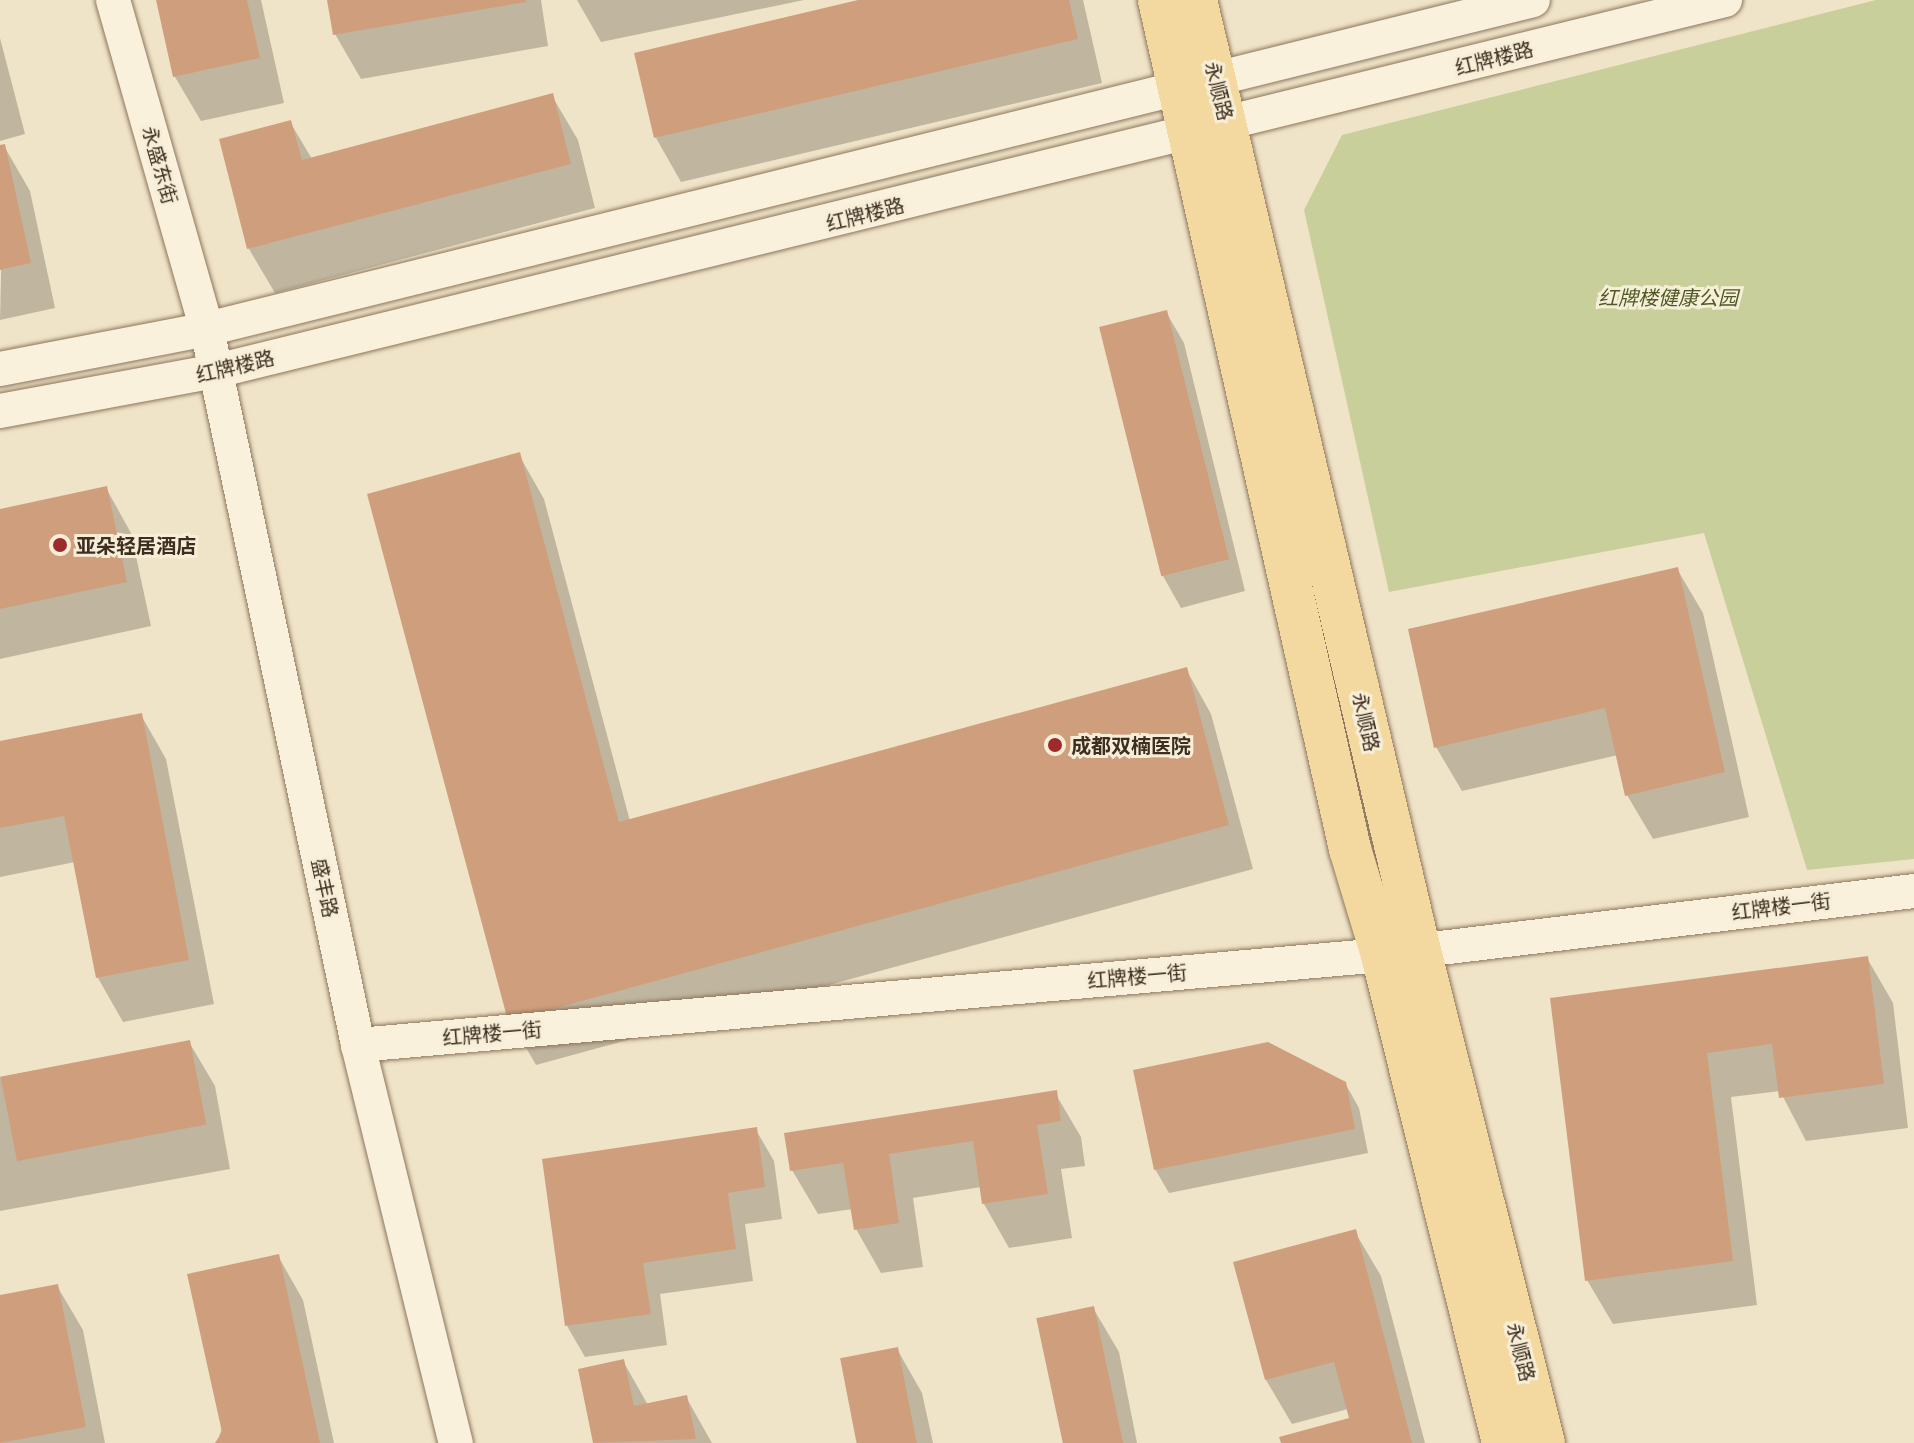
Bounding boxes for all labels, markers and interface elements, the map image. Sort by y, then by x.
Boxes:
street label: 红牌楼路 [1452,37,1536,79]
street label: 永顺路 [1200,59,1238,123]
street label: 永盛东街 [137,123,183,207]
street label: 红牌楼路 [823,193,907,235]
park label: 红牌楼健康公园 [1598,285,1738,309]
street label: 红牌楼路 [193,345,277,387]
place label: 亚朵轻居酒店 [76,533,196,557]
marker: 亚朵轻居酒店 [51,536,69,554]
street label: 永顺路 [1348,690,1384,754]
place label: 成都双楠医院 [1071,733,1191,757]
marker: 成都双楠医院 [1046,736,1064,754]
street label: 盛丰路 [307,856,343,920]
street label: 红牌楼一街 [1730,888,1832,924]
street label: 红牌楼一街 [1086,960,1188,992]
street label: 红牌楼一街 [441,1017,543,1049]
street label: 永顺路 [1502,1320,1540,1384]

